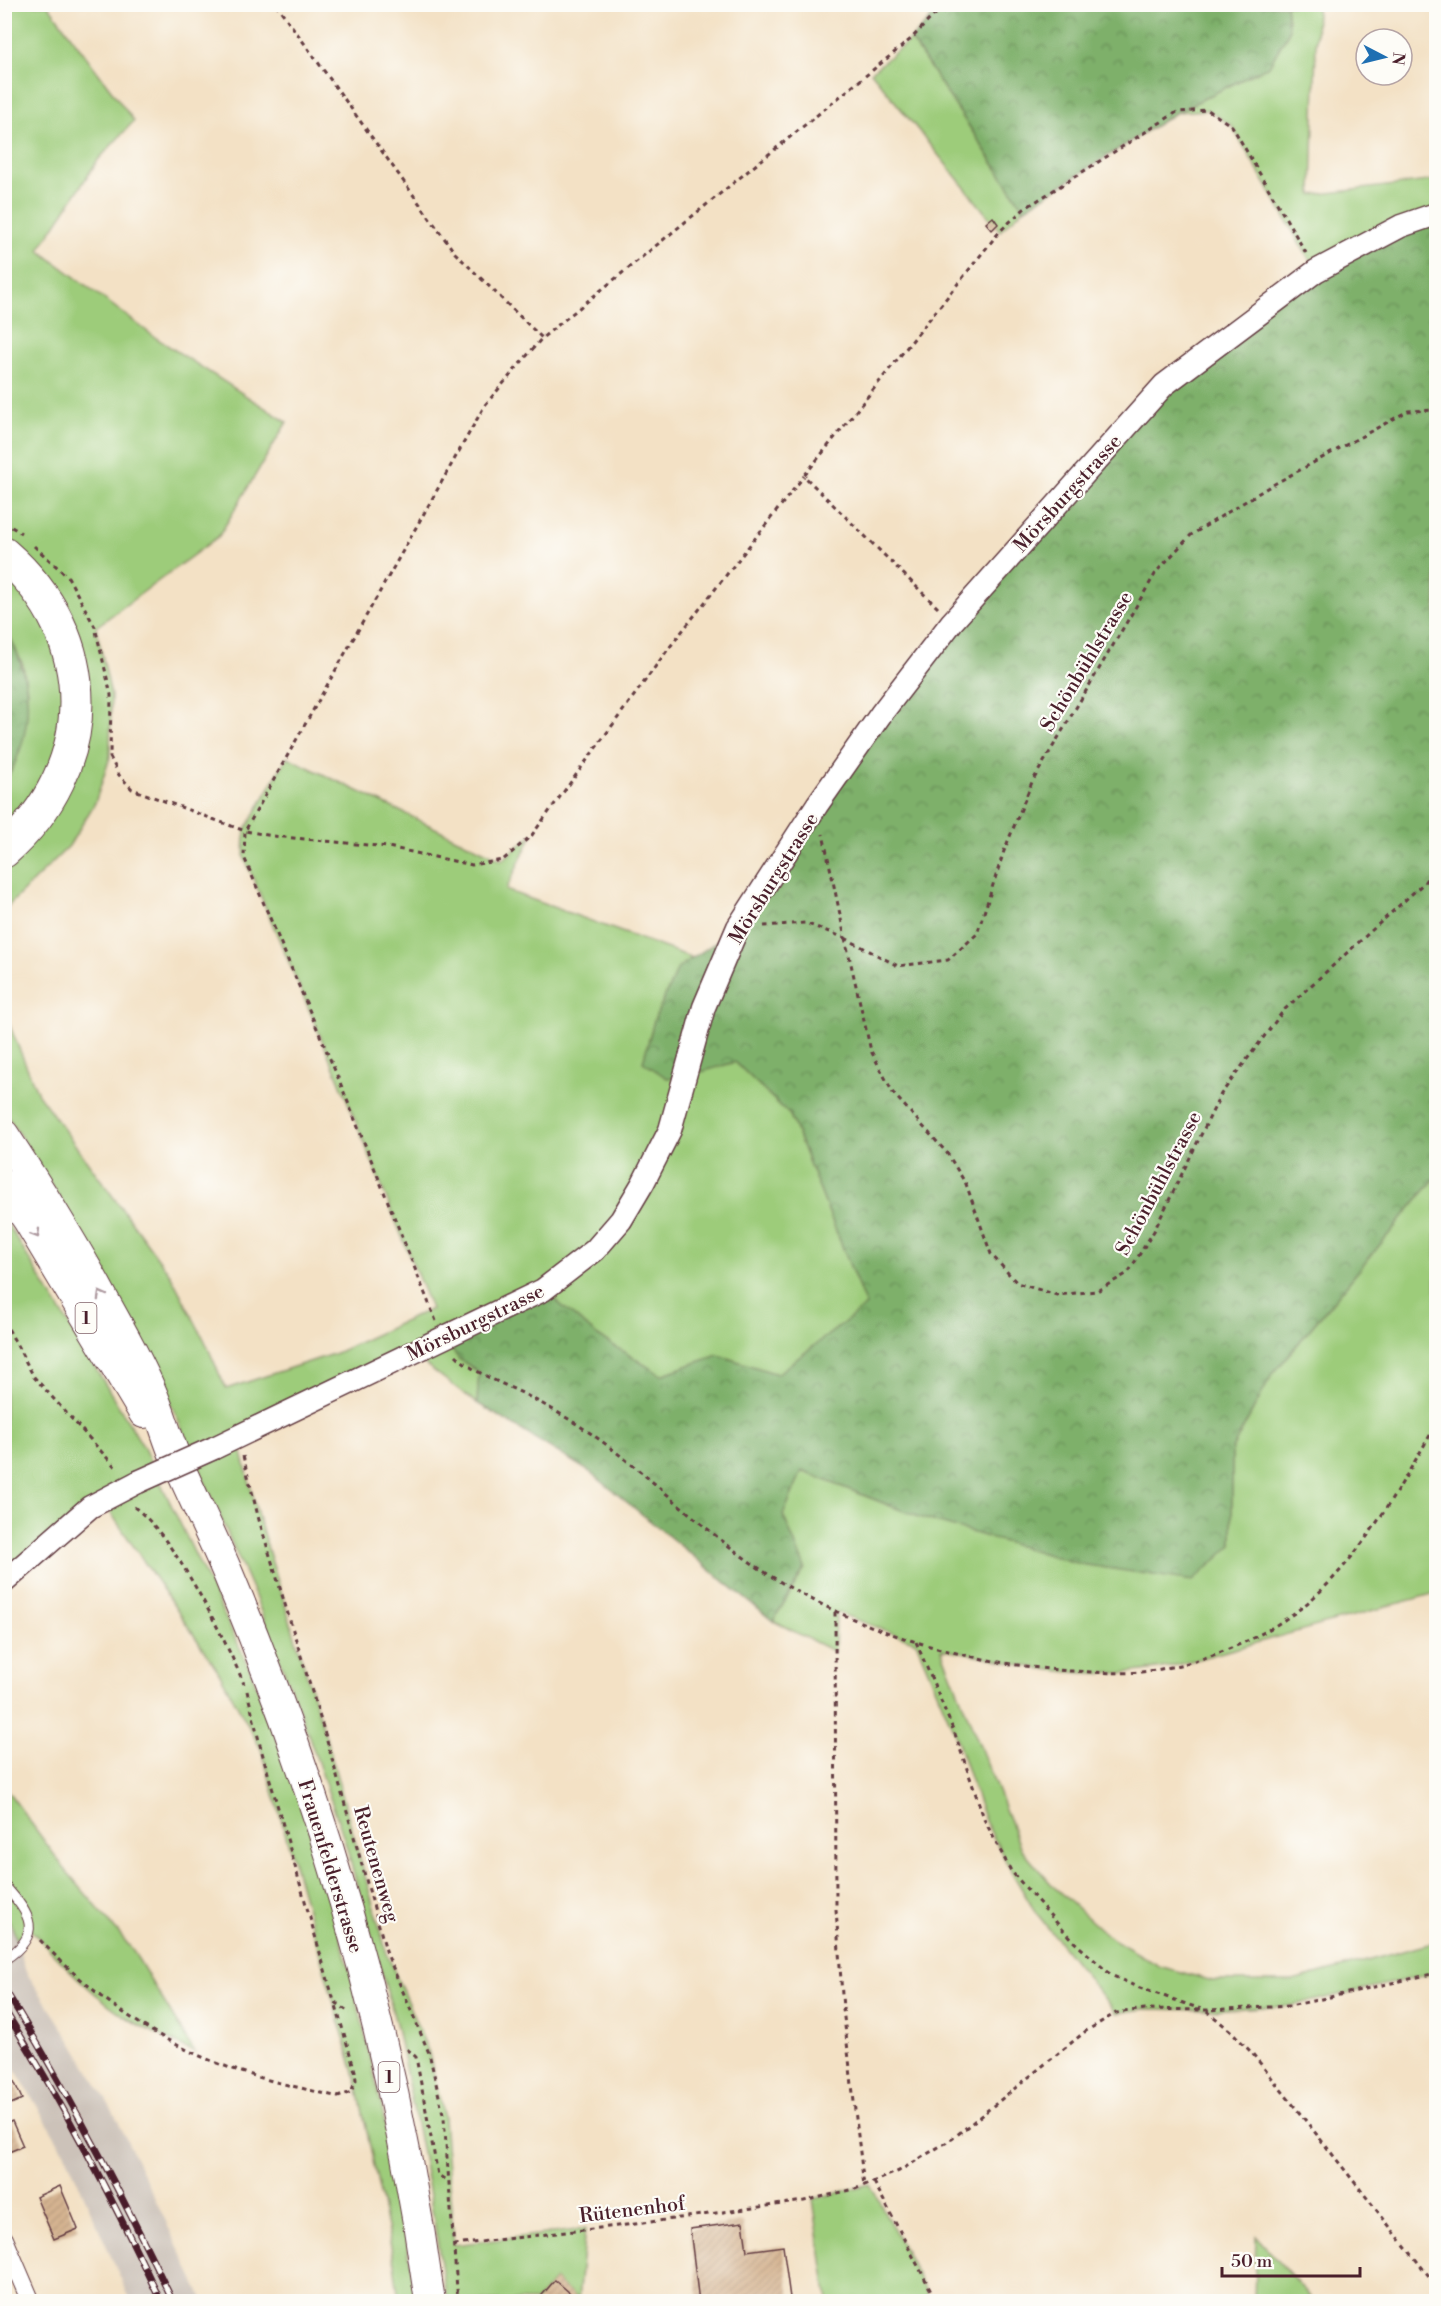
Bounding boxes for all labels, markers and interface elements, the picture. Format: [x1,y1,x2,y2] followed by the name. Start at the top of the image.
[1354,27,1414,87] north arrow
[1387,51,1409,67] text: N
[1009,430,1128,558] street label: Mörsburgstrasse
[1036,587,1139,737] street label: Schönbühlstrasse
[724,808,825,949] street label: Mörsburgstrasse
[1111,1107,1208,1260] street label: Schönbühlstrasse
[29,1228,41,1238] one-way arrow
[403,1279,549,1368] street label: Mörsburgstrasse
[97,1291,109,1301] one-way arrow
[76,1303,97,1333] road number: 1
[291,1777,368,1956] street label: Frauenfelderstrasse
[347,1803,404,1926] street label: Reutenenweg
[378,2062,400,2092] road number: 1
[578,2192,687,2229] street label: Rütenenhof
[1222,2240,1360,2278] scale bar
[1231,2250,1273,2273] text: 50 m

